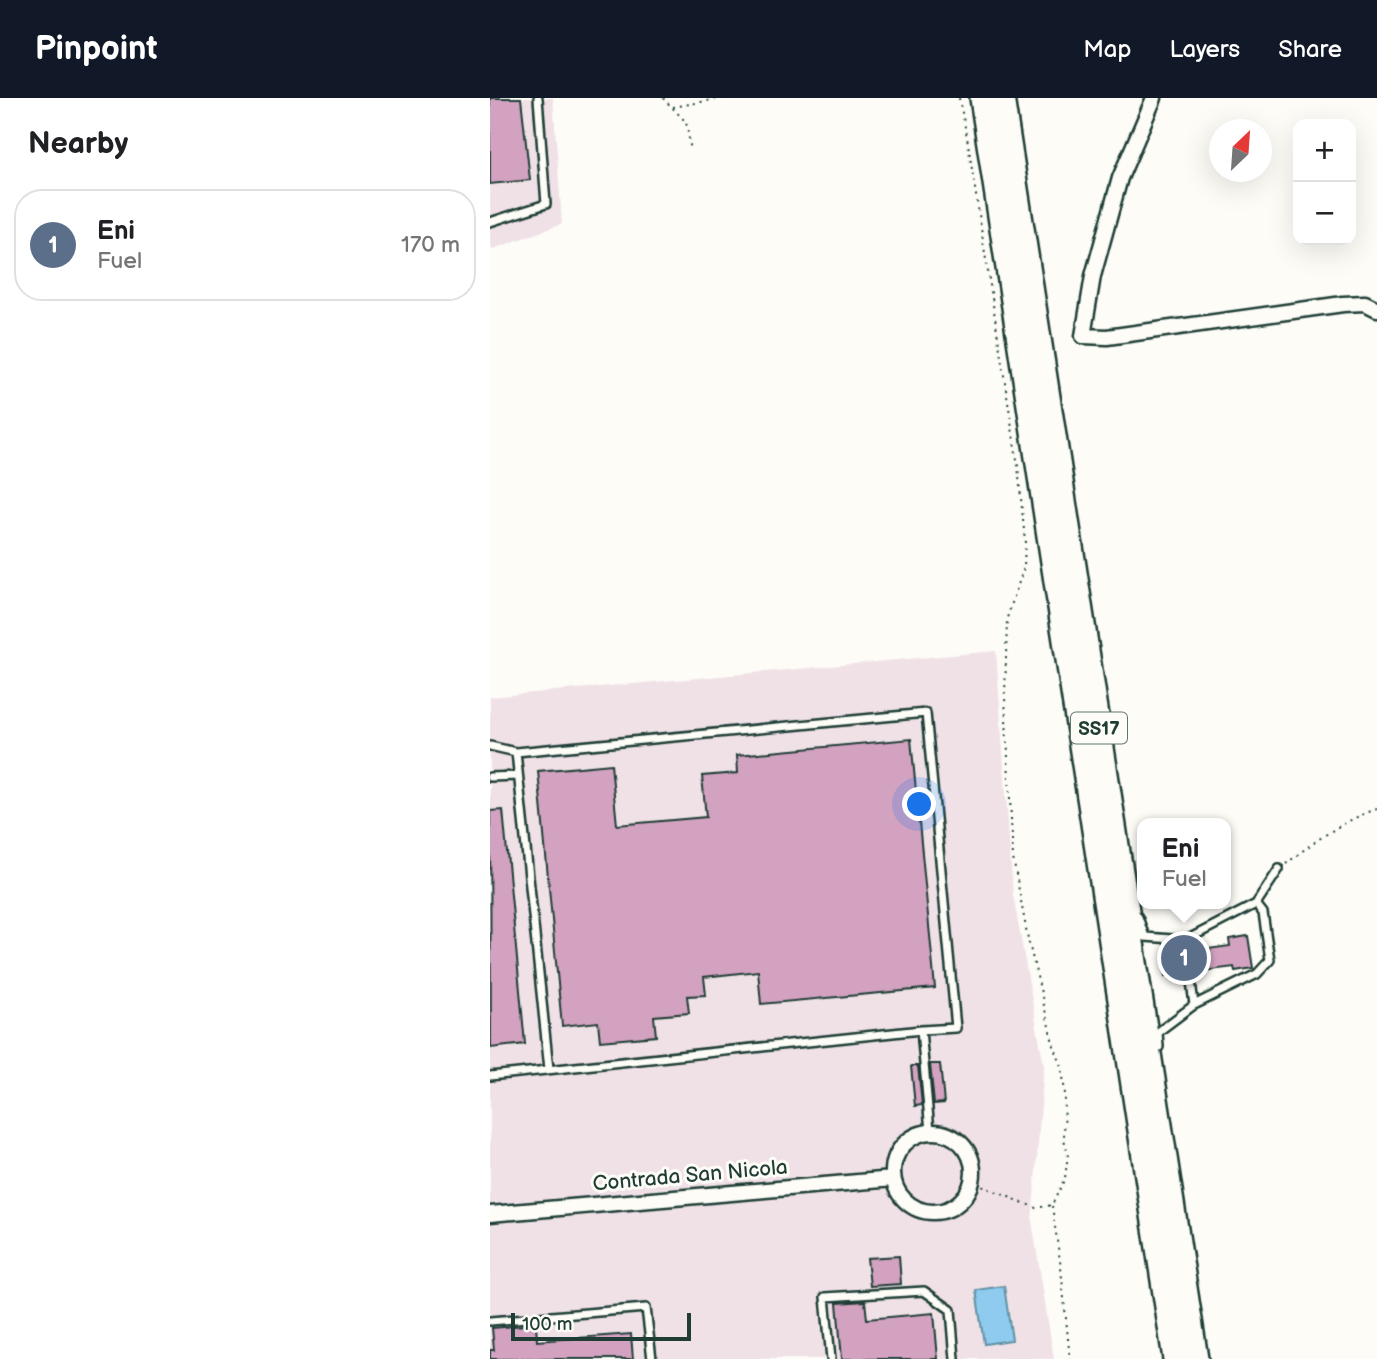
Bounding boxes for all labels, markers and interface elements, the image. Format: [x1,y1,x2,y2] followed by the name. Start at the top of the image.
[35,29,157,69] text: Pinpoint
[1083,35,1131,64] text: Map
[1169,35,1240,64] text: Layers
[1278,35,1342,64] text: Share
[1209,119,1272,182] north arrow
[1293,119,1356,245] map controls
[1293,119,1356,182] button: +
[28,126,128,162] text: Nearby
[1293,182,1356,245] button: −
[97,216,135,247] text: Eni
[48,231,58,259] text: 1
[401,231,460,259] text: 170 m
[97,247,142,275] text: Fuel
[1071,712,1127,744] road number: SS17
[902,787,936,821] your location
[1137,818,1231,909] popup
[1161,834,1199,865] text: Eni
[1161,865,1207,893] text: Fuel
[1161,932,1207,984] pin: 1
[591,1155,789,1196] street label: Contrada San Nicola
[511,1310,691,1342] scale bar
[522,1313,573,1336] text: 100 m

